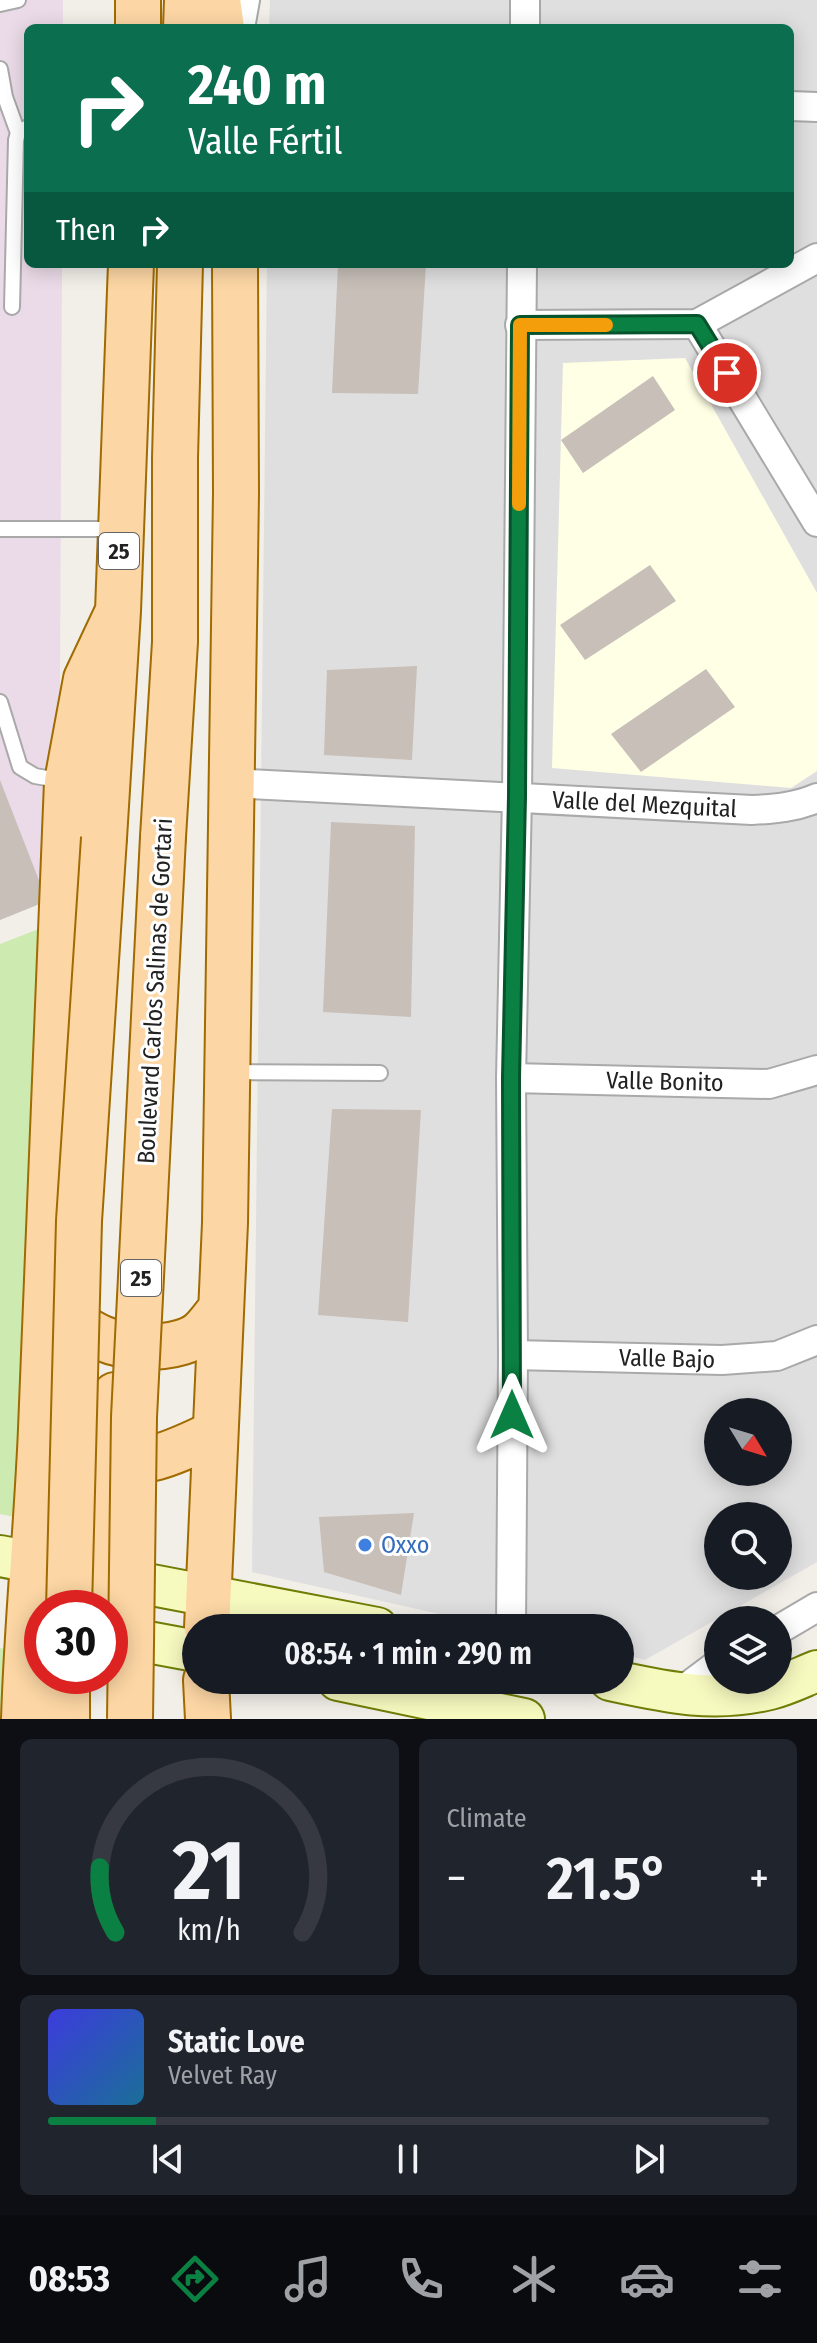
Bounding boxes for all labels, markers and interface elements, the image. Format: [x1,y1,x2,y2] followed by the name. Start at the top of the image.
[188,52,327,119] text: 240 m
[56,56,160,160] icon: right
[188,120,342,164] text: Valle Fértil
[132,208,176,252] icon: right
[56,212,116,248] text: Then
[693,339,761,407] pin
[705,351,749,395] icon: arrive
[99,533,139,569] road number: 25
[551,786,737,823] street label: Valle del Mezquital
[132,817,178,1165] street label: Boulevard Carlos Salinas de Gortari
[606,1066,724,1097] street label: Valle Bonito
[121,1260,161,1296] road number: 25
[619,1344,715,1374] street label: Valle Bajo
[470,1373,554,1457] position arrow
[704,1398,792,1486] north arrow
[704,1398,792,1694] map controls
[704,1502,792,1590] button: search
[381,1531,429,1559] place label: Oxxo
[356,1536,374,1554] marker: Oxxo
[24,1590,128,1694] speed limit sign: 30
[704,1606,792,1694] button: layers
[284,1636,532,1672] text: 08:54 · 1 min · 290 m
[447,1803,527,1834] text: Climate
[172,1821,245,1921] text: 21
[547,1843,669,1915] text: 21.5°
[447,1852,466,1905] text: −
[749,1852,769,1905] text: +
[177,1913,241,1948] text: km/h
[168,2024,305,2060] text: Static Love
[168,2060,277,2091] text: Velvet Ray
[146,2137,190,2181] icon: previous
[386,2137,430,2181] icon: pause
[627,2137,671,2181] icon: next
[167,2251,223,2307] icon: directions
[280,2251,336,2307] icon: music
[393,2251,449,2307] icon: phone
[506,2251,562,2307] icon: climate
[619,2251,675,2307] icon: car
[732,2251,788,2307] icon: filters
[29,2257,110,2301] text: 08:53

